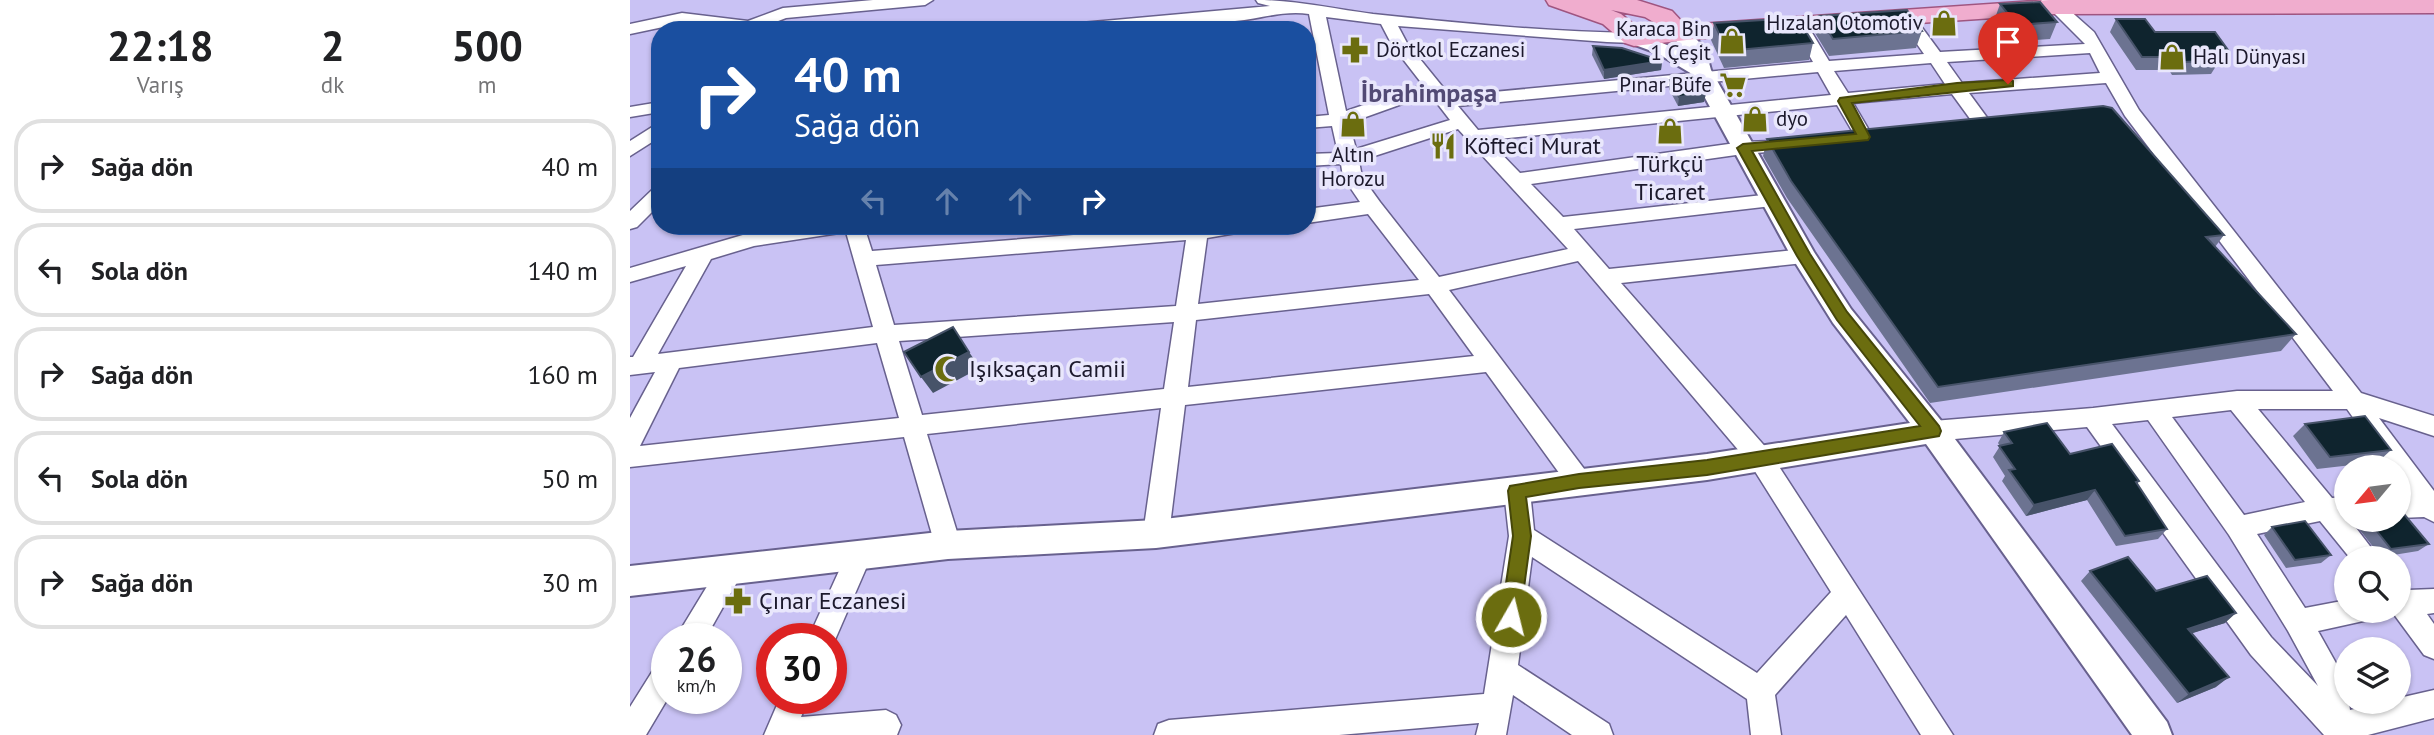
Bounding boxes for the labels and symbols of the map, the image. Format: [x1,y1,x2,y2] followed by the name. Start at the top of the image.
[1929,8,1959,38] shop icon: Hızalan Otomotiv
[1766,9,1923,36] place label: Hızalan Otomotiv
[1978,12.0,2038,84] pin
[1616,15,1711,66] place label: Karaca Bin 1 Çeşit
[1717,26,1747,56] shop icon: Karaca Bin 1 Çeşit
[1340,35,1370,65] pharmacy icon: Dörtkol Eczanesi
[1376,36,1526,63] place label: Dörtkol Eczanesi
[2157,42,2187,72] shop icon: Halı Dünyası
[2193,43,2306,70] place label: Halı Dünyası
[1718,70,1748,100] supermarket icon: Pınar Büfe
[1619,71,1712,98] place label: Pınar Büfe
[1361,76,1497,109] district label: İbrahimpaşa
[1740,104,1770,134] shop icon: dyo
[1776,105,1808,132] place label: dyo
[1338,109,1368,139] shop icon: Altın Horozu
[1655,116,1685,146] shop icon: Türkçü Ticaret
[1464,130,1601,161] place label: Köfteci Murat
[1428,131,1458,161] restaurant icon: Köfteci Murat
[1321,141,1385,192] place label: Altın Horozu
[1635,148,1705,207] place label: Türkçü Ticaret
[969,353,1126,384] place label: Işıksaçan Camii
[933,354,963,384] mosque icon: Işıksaçan Camii
[2334,455,2412,532] north arrow
[1474,580,1548,654] position arrow
[759,585,907,616] place label: Çınar Eczanesi
[723,586,753,616] pharmacy icon: Çınar Eczanesi
[756,623,847,714] speed limit sign: 30

